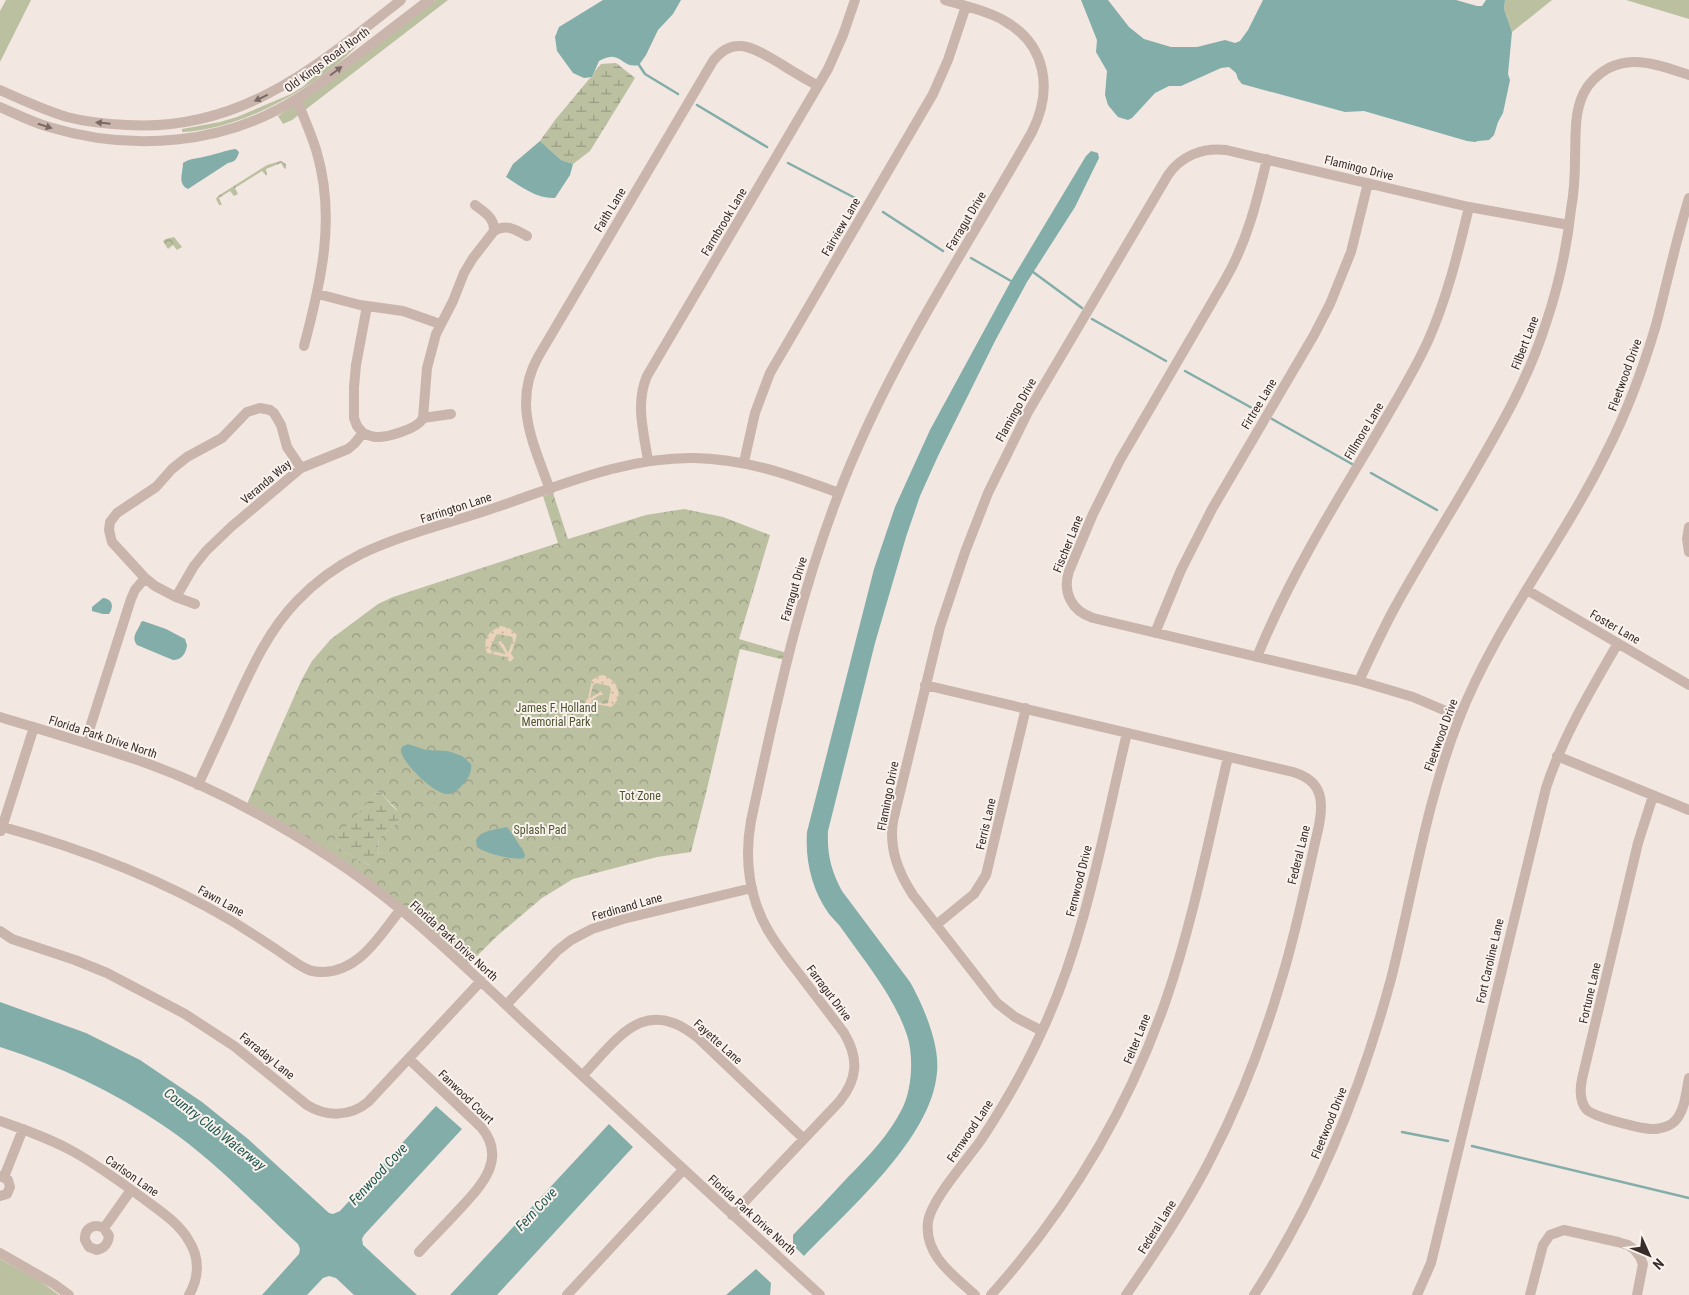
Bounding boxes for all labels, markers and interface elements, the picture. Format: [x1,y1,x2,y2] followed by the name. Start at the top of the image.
[282,24,372,96] street label: Old Kings Road North
[329,66,343,76] one-way arrow
[254,94,268,102] one-way arrow
[95,119,111,127] one-way arrow
[38,122,53,130] one-way arrow
[1323,153,1395,183] street label: Flamingo Drive
[591,185,629,235] street label: Faith Lane
[698,185,750,258] street label: Farmbrook Lane
[943,189,989,253] street label: Farragut Drive
[819,195,863,259] street label: Fairview Lane
[1508,314,1542,372] street label: Filbert Lane
[1605,337,1645,413] street label: Fleetwood Drive
[993,375,1039,444] street label: Flamingo Drive
[1238,376,1280,432] street label: Firtree Lane
[1342,400,1387,462] street label: Fillmore Lane
[238,457,294,507] street label: Veranda Way
[419,490,494,526] street label: Farrington Lane
[1050,513,1086,575] street label: Fischer Lane
[778,555,810,623] street label: Farragut Drive
[1587,607,1643,647] street label: Foster Lane
[1421,697,1461,773] street label: Fleetwood Drive
[515,701,597,729] park label: James F. Holland Memorial Park
[47,713,159,761] street label: Florida Park Drive North
[874,760,902,832] street label: Flamingo Drive
[619,789,661,803] park label: Tot Zone
[973,797,999,851] street label: Ferris Lane
[514,823,567,837] park label: Splash Pad
[1285,824,1313,886] street label: Federal Lane
[1063,843,1095,918] street label: Fernwood Drive
[195,883,247,920] street label: Fawn Lane
[590,890,664,924] street label: Ferdinand Lane
[407,898,501,984] street label: Florida Park Drive North
[1473,917,1507,1005] street label: Fort Caroline Lane
[1576,961,1604,1025] street label: Fortune Lane
[804,962,855,1024] street label: Farragut Drive
[1121,1012,1153,1066] street label: Felter Lane
[691,1017,745,1068] street label: Fayette Lane
[237,1030,297,1083] street label: Farraday Lane
[435,1067,497,1127] street label: Fanwood Court
[161,1084,269,1174] water label: Country Club Waterway
[1308,1085,1350,1161] street label: Fleetwood Drive
[944,1097,996,1165] street label: Fernwood Lane
[345,1140,411,1208] water label: Fenwood Cove
[103,1153,162,1200] street label: Carlson Lane
[705,1172,799,1258] street label: Florida Park Drive North
[512,1184,560,1234] water label: Fern Cove
[1135,1197,1179,1256] street label: Federal Lane
[1624,1230,1674,1280] north arrow
[1650,1255,1667,1273] text: N

